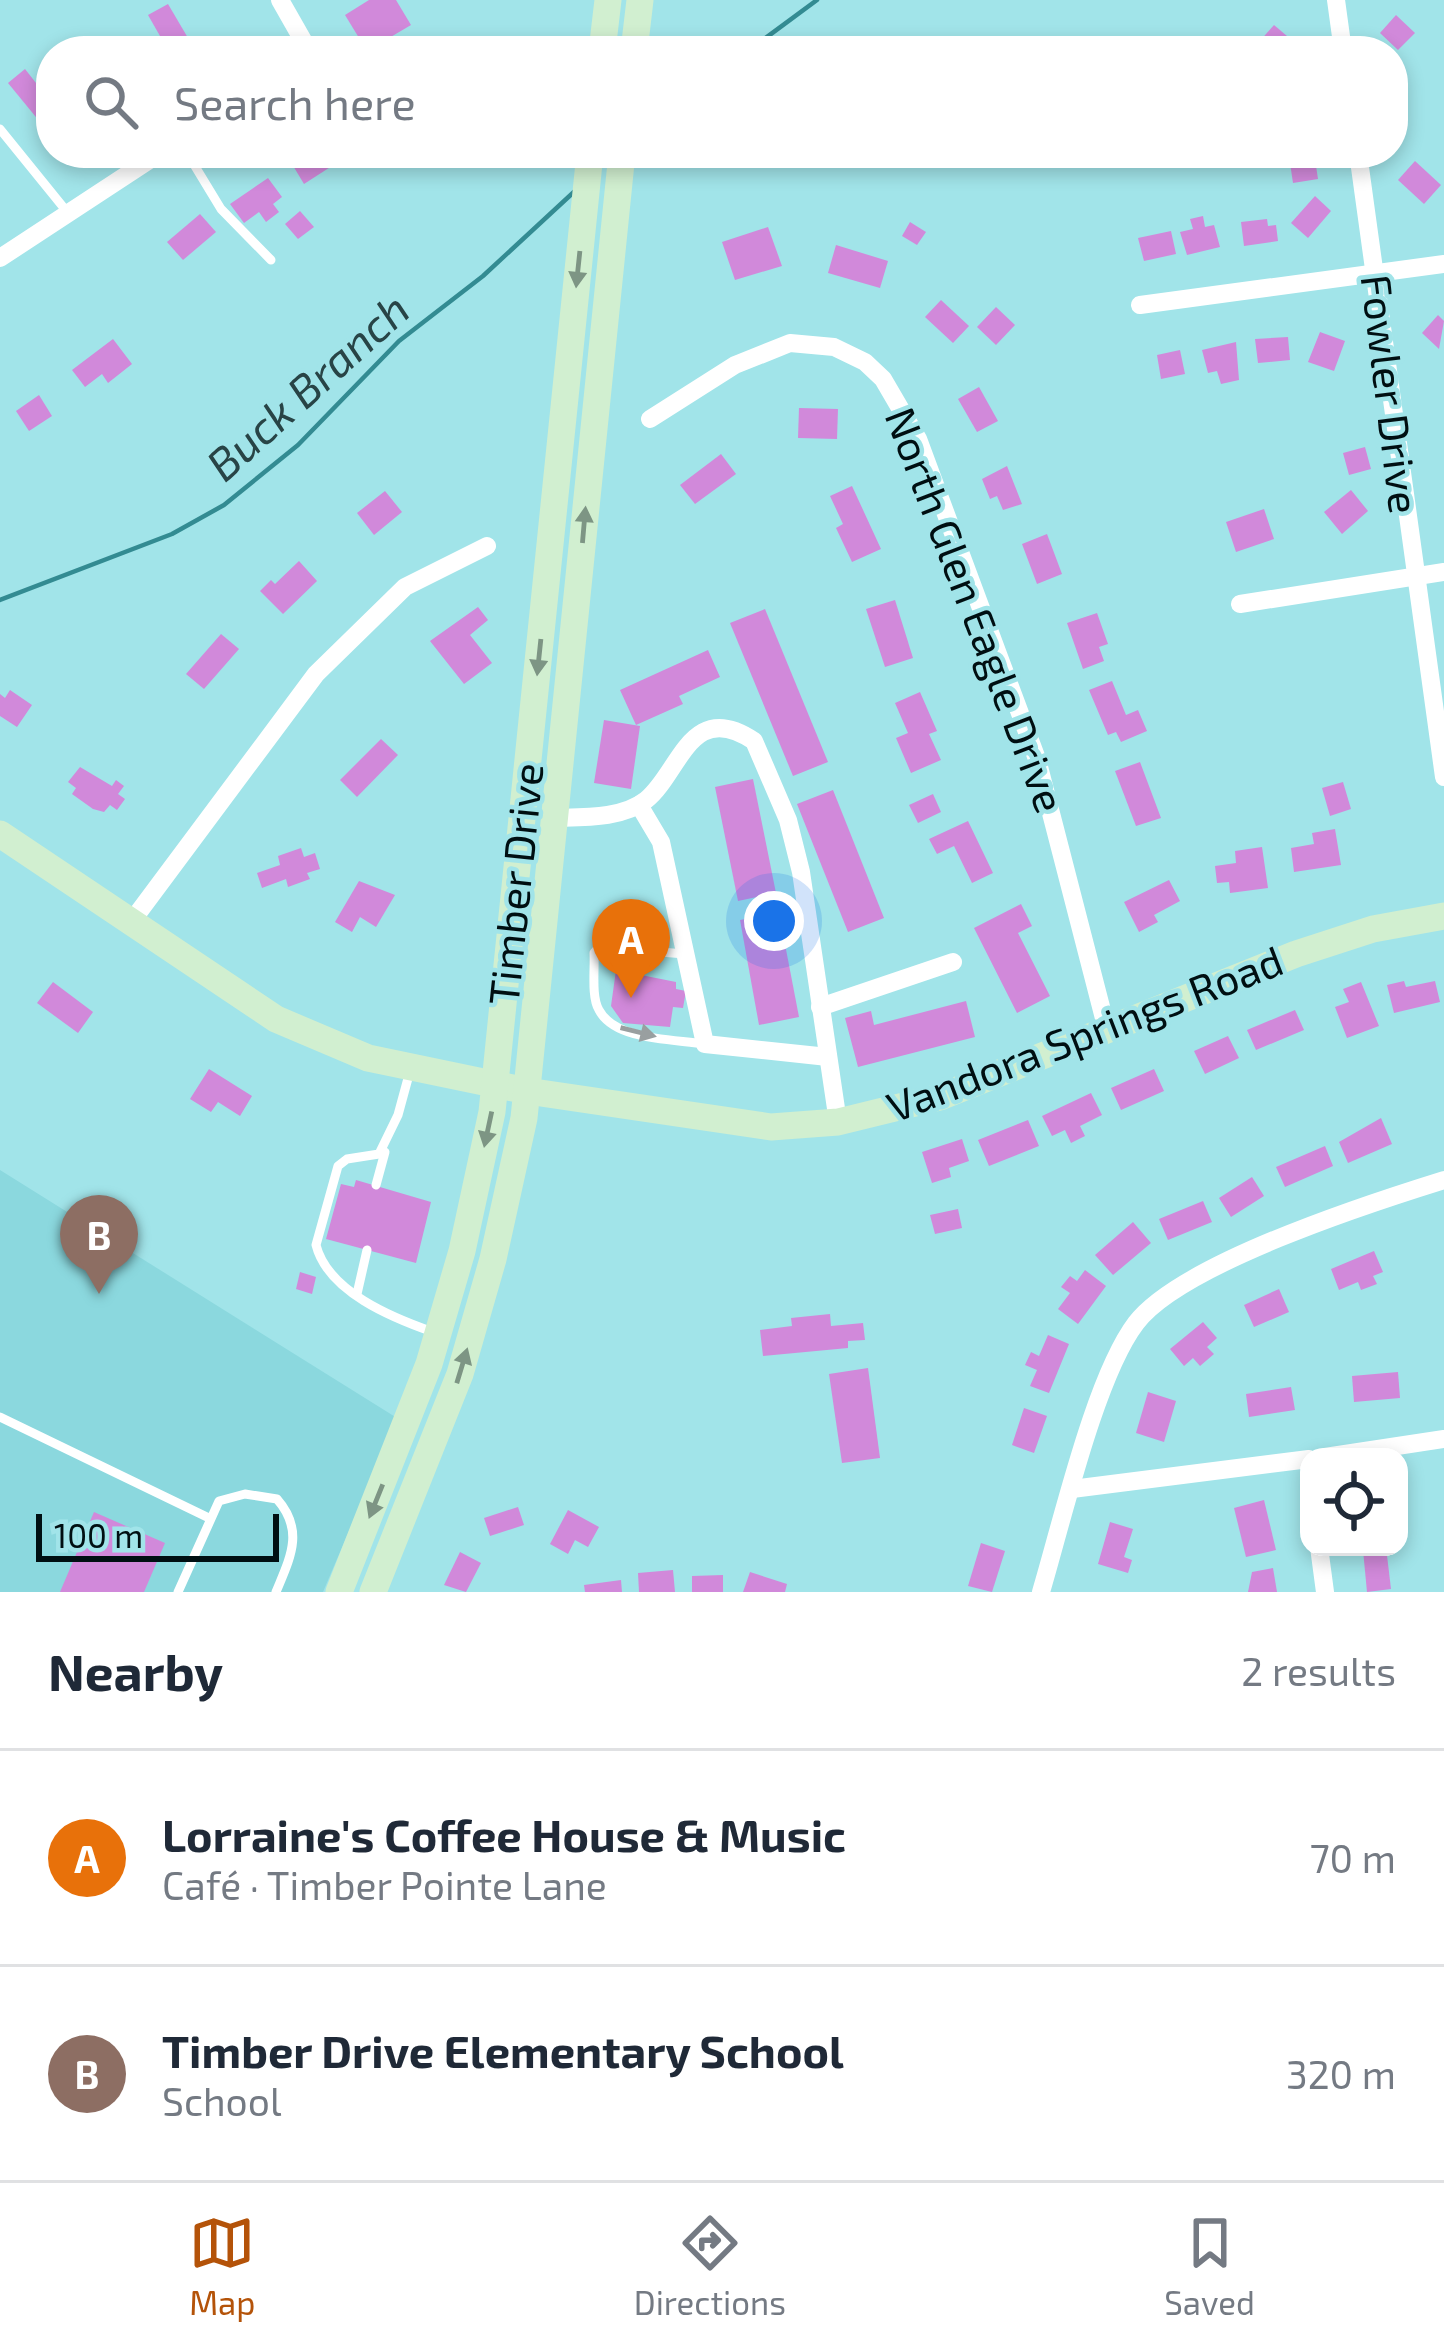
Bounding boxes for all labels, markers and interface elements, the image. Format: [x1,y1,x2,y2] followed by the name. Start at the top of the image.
[36,36,1408,168] search box
[78,69,144,135] icon: search
[174,75,416,129] text: Search here
[568,251,587,288] one-way arrow
[1353,271,1431,516] street label: Fowler Drive
[194,281,419,490] water label: Buck Branch
[877,400,1077,819] street label: North Glen Eagle Drive
[575,506,594,543] one-way arrow
[529,639,548,677] one-way arrow
[476,760,552,1007] street label: Timber Drive
[744,891,804,951] your location
[592,899,670,998] pin: A
[880,934,1289,1131] street label: Vandora Springs Road
[620,1023,657,1042] one-way arrow
[478,1110,497,1148] one-way arrow
[60,1195,138,1294] pin: B
[454,1347,472,1384] one-way arrow
[1300,1448,1408,1556] map controls
[1300,1448,1408,1556] button: locate
[366,1484,385,1520] one-way arrow
[36,1508,279,1561] scale bar
[54,1515,143,1555] text: 100 m
[48,1640,223,1701] text: Nearby
[1241,1647,1396,1694] text: 2 results
[162,1807,846,1861] text: Lorraine's Coffee House & Music
[74,1834,100,1881] text: A
[1310,1834,1396,1881] text: 70 m
[162,1861,607,1908] text: Café · Timber Pointe Lane
[162,2023,844,2077] text: Timber Drive Elementary School
[75,2050,99,2097] text: B
[1286,2050,1396,2097] text: 320 m
[162,2077,282,2124] text: School
[189,2210,255,2322] tab: Map
[634,2210,786,2322] tab: Directions
[1164,2210,1255,2322] tab: Saved

